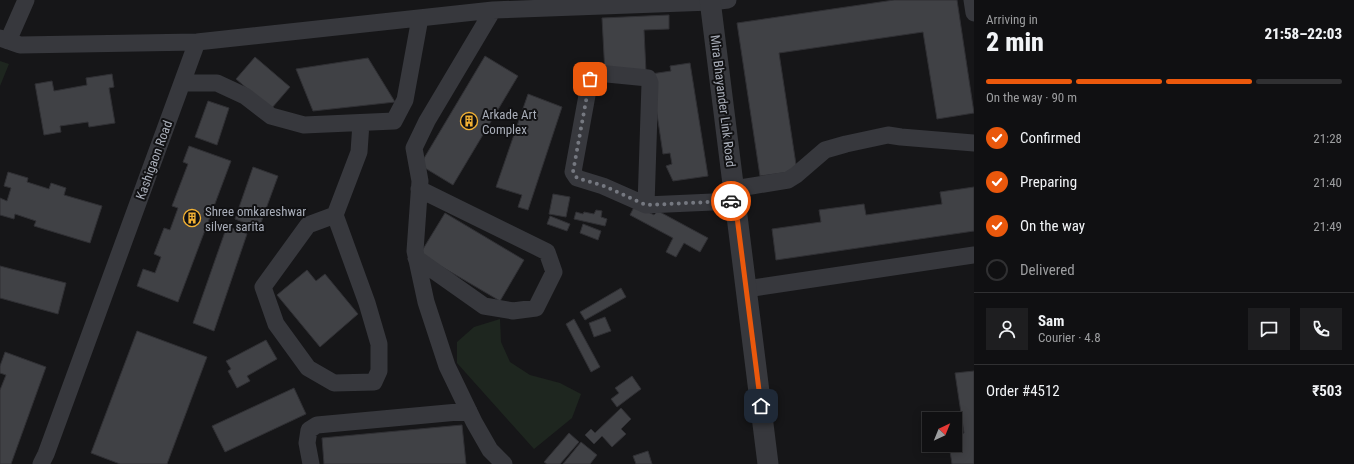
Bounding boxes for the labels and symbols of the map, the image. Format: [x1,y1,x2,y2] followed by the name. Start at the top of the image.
[707,34,739,168] street label: Mira Bhayander Link Road
[573,62,607,96] pin
[482,107,537,137] place label: Arkade Art Complex
[459,111,479,131] building icon: Arkade Art Complex
[133,118,175,202] street label: Kashigaon Road
[711,181,751,221] courier
[205,204,306,234] place label: Shree omkareshwar silver sarita
[182,208,202,228] building icon: Shree omkareshwar silver sarita
[744,389,778,423] pin
[922,412,962,452] north arrow

